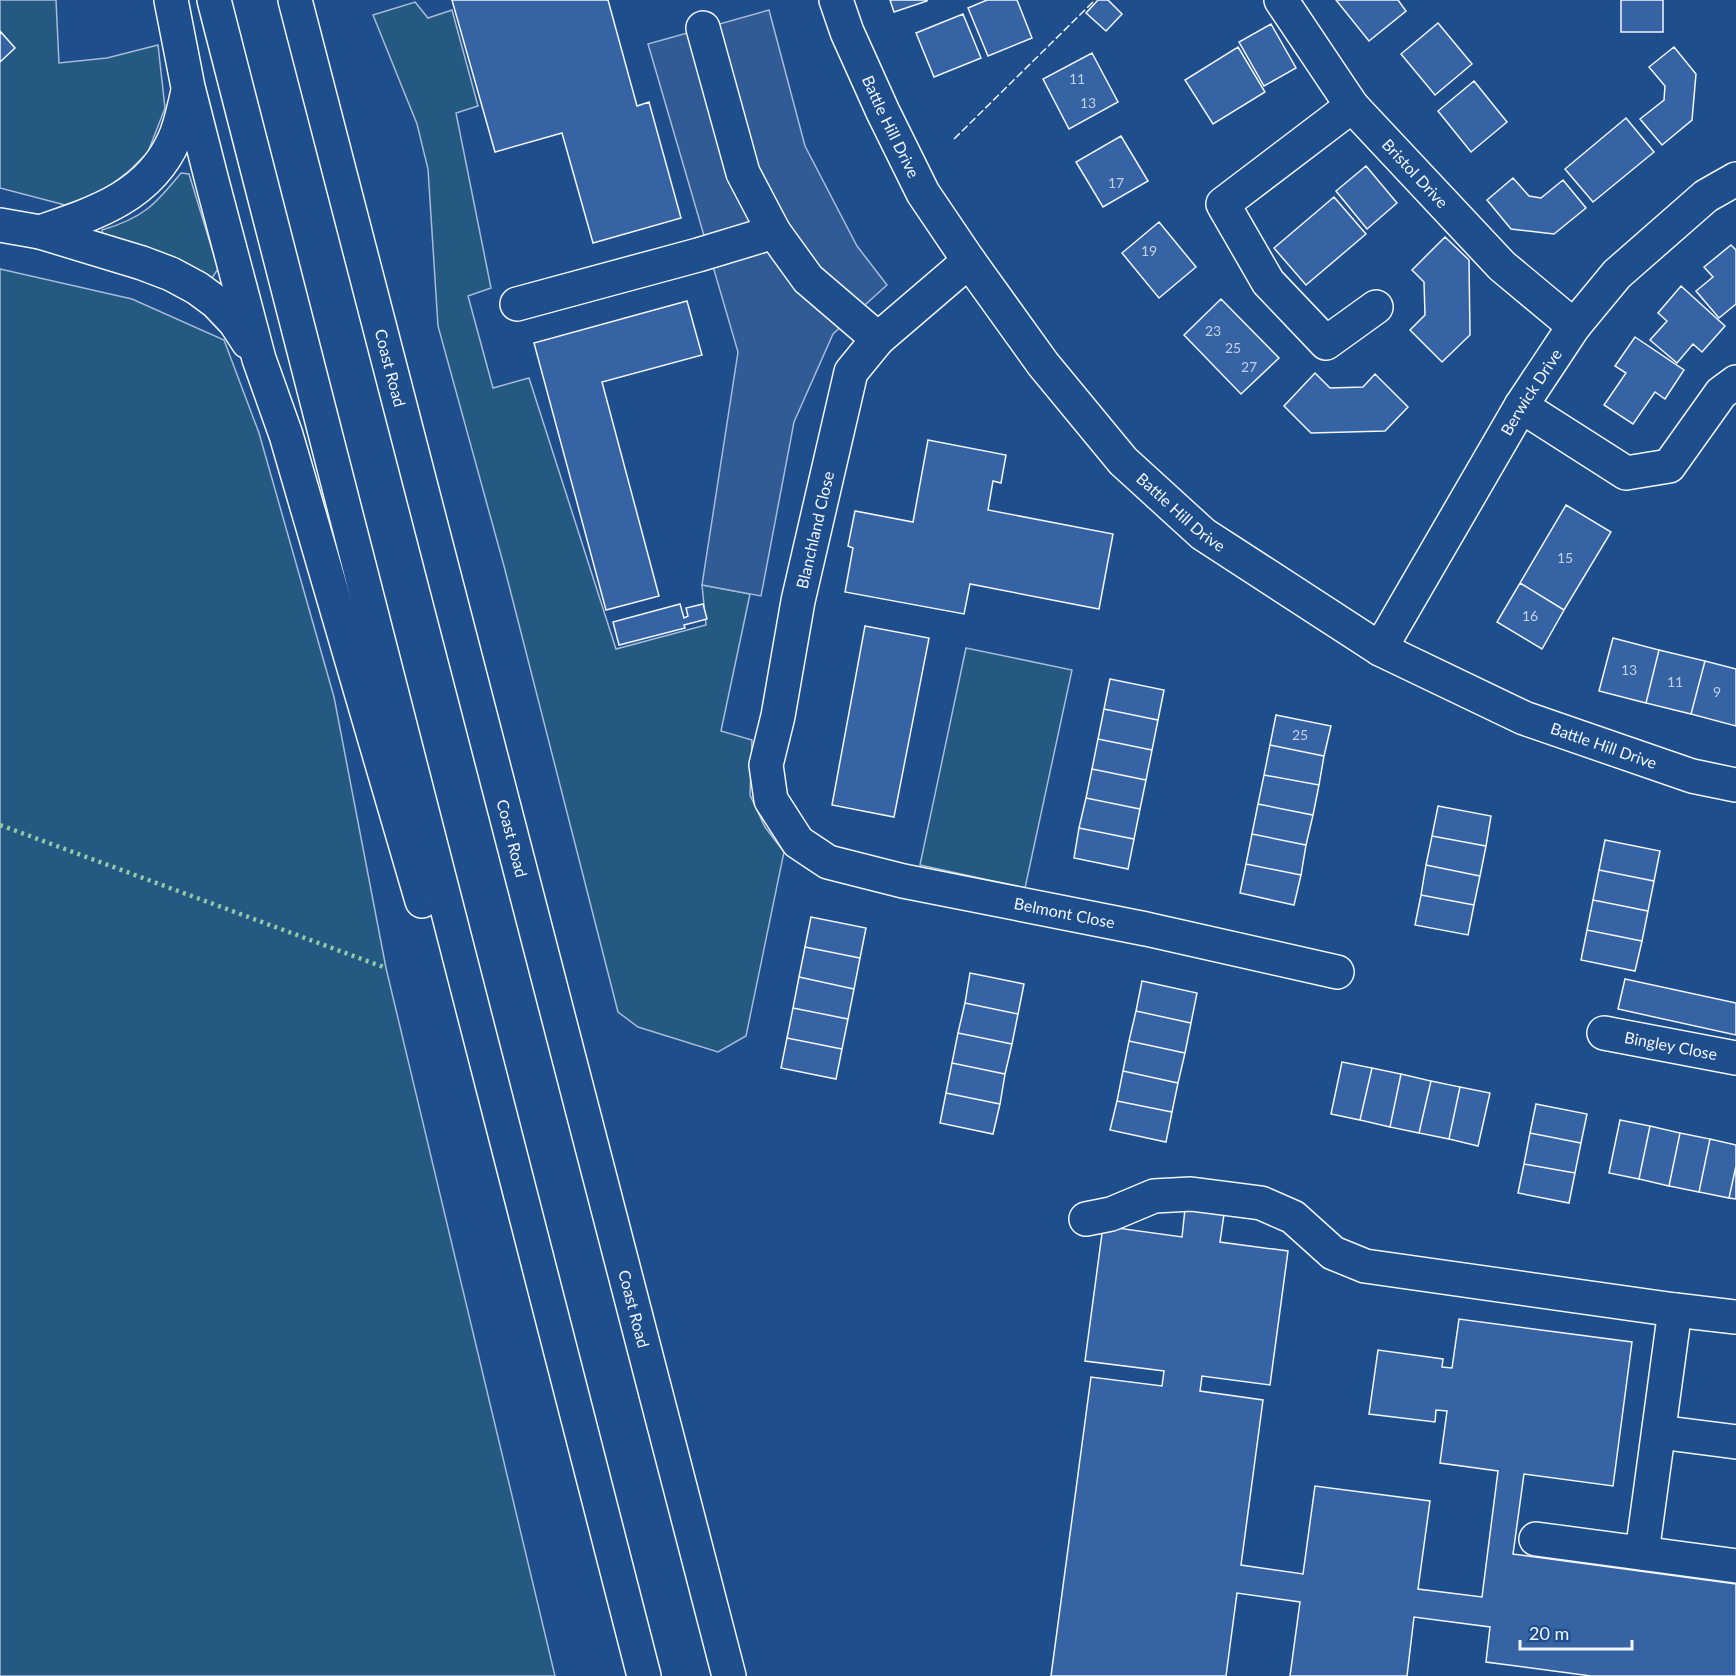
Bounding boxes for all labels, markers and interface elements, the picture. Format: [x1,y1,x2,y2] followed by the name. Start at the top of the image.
[1069,70,1085,87] house number: 11
[859,72,924,181] street label: Battle Hill Drive
[1080,94,1096,111] house number: 13
[1379,135,1452,212] street label: Bristol Drive
[1108,174,1124,191] house number: 17
[1141,242,1157,259] house number: 19
[1205,322,1221,339] house number: 23
[372,327,410,409] street label: Coast Road
[1225,339,1241,356] house number: 25
[1496,345,1565,439] street label: Berwick Drive
[1241,358,1257,375] house number: 27
[1133,468,1229,555] street label: Battle Hill Drive
[792,469,837,591] street label: Blanchland Close
[1557,549,1573,566] house number: 15
[1522,607,1538,624] house number: 16
[1621,661,1637,678] house number: 13
[1667,673,1683,690] house number: 11
[1713,683,1721,700] house number: 9
[1548,718,1660,772] street label: Battle Hill Drive
[1292,726,1308,743] house number: 25
[493,797,532,879] street label: Coast Road
[1012,893,1117,932] street label: Belmont Close
[1623,1027,1719,1063] street label: Bingley Close
[615,1268,654,1350] street label: Coast Road
[1520,1613,1632,1651] scale bar
[1529,1622,1569,1644] text: 20 m

